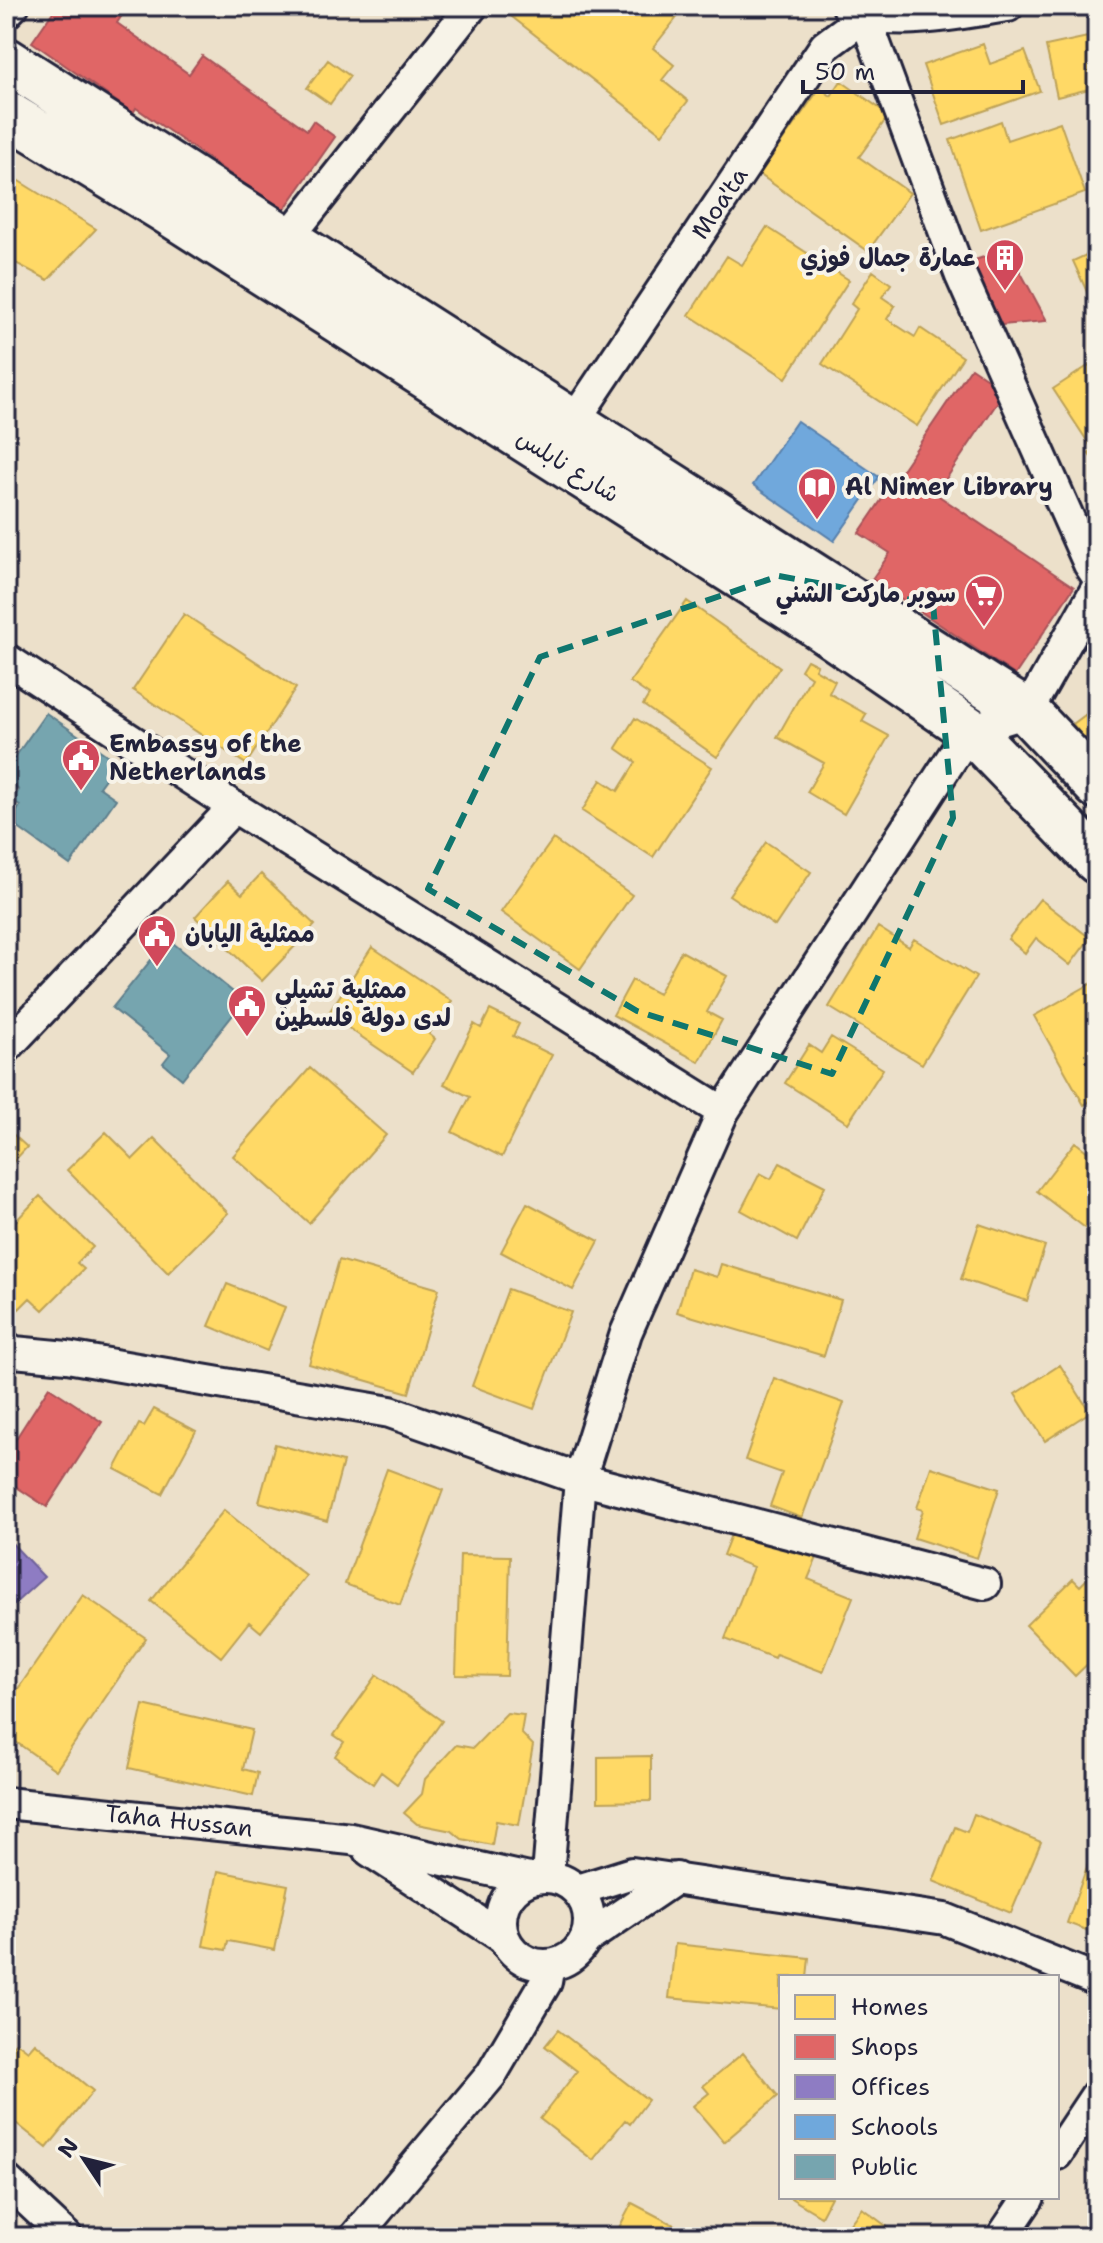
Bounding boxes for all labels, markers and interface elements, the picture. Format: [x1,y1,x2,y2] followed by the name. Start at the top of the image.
[803,44,1023,94] scale bar
[815,56,875,88] text: 50 m
[684,161,755,246] street label: Moa'ta
[984,237,1026,292] building icon: عمارة جمال فوزي
[801,242,977,276] place label: عمارة جمال فوزي
[510,422,626,511] street label: شارع نابلس
[796,466,838,521] library icon: Al Nimer Library
[845,471,1053,503] place label: Al Nimer Library
[963,573,1005,628] supermarket icon: سوبر ماركت الشني
[776,578,956,615] place label: سوبر ماركت الشني
[109,728,302,788] place label: Embassy of the Netherlands
[60,737,102,792] public building icon: Embassy of the Netherlands
[136,913,178,968] public building icon: ممثلية اليابان
[185,918,315,950] place label: ممثلية اليابان
[275,974,451,1034] place label: ممثلية تشيلي لدى دولة فلسطين
[226,983,268,1038] public building icon: ممثلية تشيلي لدى دولة فلسطين
[104,1797,254,1845] street label: Taha Hussan
[779,1975,1059,2199] legend
[851,1991,929,2023] text: Homes
[851,2031,919,2063] text: Shops
[851,2071,930,2103] text: Offices
[851,2111,938,2143] text: Schools
[44,2119,124,2199] north arrow
[51,2132,85,2163] text: N
[851,2151,918,2183] text: Public

